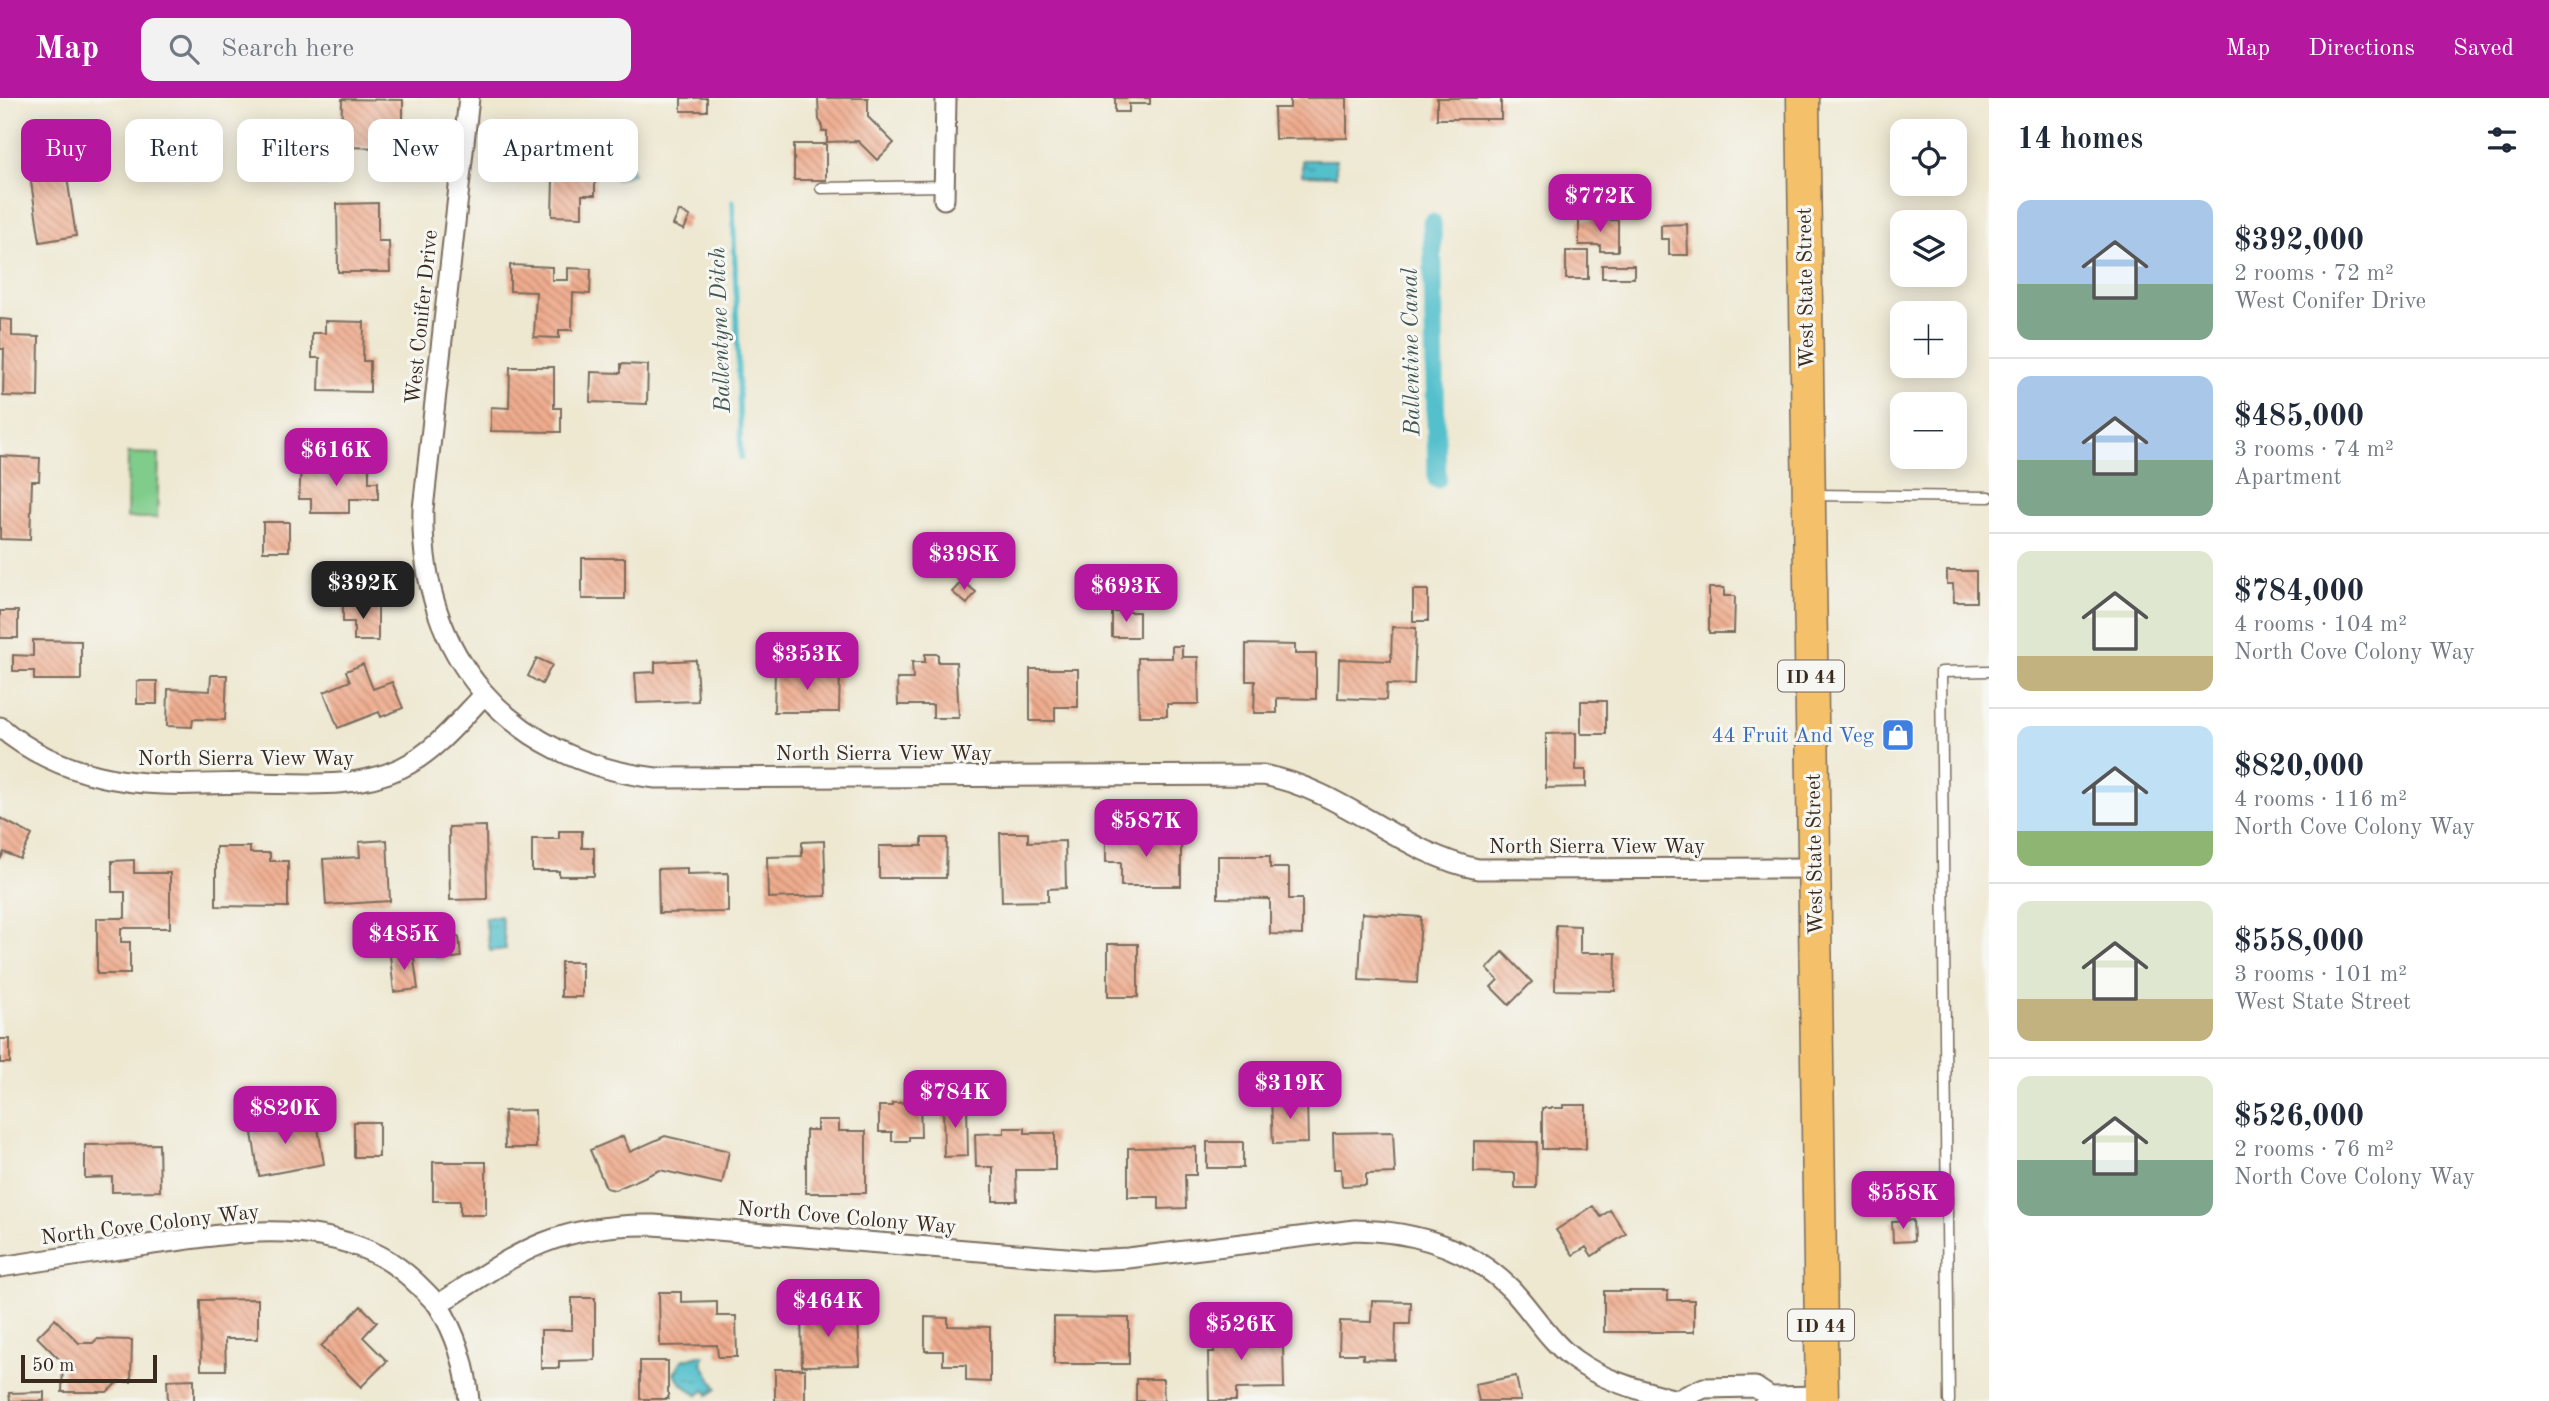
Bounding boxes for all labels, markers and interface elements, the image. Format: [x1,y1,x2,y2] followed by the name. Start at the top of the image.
[141,18,631,81] search box
[165,30,203,68] icon: search
[35,33,99,66] text: Map
[221,36,354,62] text: Search here
[2226,37,2270,61] text: Map
[2308,37,2415,61] text: Directions
[2453,37,2514,61] text: Saved
[21,119,111,182] chip: Buy
[125,119,223,182] chip: Rent
[237,119,354,182] chip: Filters
[368,119,464,182] chip: New
[478,119,638,182] chip: Apartment
[1890,119,1967,469] map controls
[1890,119,1967,196] button: locate
[2483,121,2521,159] icon: filters
[2017,125,2143,155] text: 14 homes
[1551,174,1649,234] pin: $772K
[1564,185,1636,208] text: $772K
[1795,207,1818,369] street label: West State Street
[1890,210,1967,287] button: layers
[2234,226,2364,256] text: $392,000
[2073,228,2157,312] icon: home
[403,229,442,405] street label: West Conifer Drive
[706,246,736,414] water label: Ballentyne Ditch
[2234,262,2394,285] text: 2 rooms · 72 m²
[1399,267,1424,437] water label: Ballentine Canal
[2234,290,2426,313] text: West Conifer Drive
[1890,301,1967,378] button: +
[1890,392,1967,469] button: −
[2234,402,2364,432] text: $485,000
[2073,404,2157,488] icon: home
[287,428,385,488] pin: $616K
[2234,438,2394,461] text: 3 rooms · 74 m²
[300,439,372,462] text: $616K
[2234,466,2342,489] text: Apartment
[915,532,1013,592] pin: $398K
[928,543,1000,566] text: $398K
[314,561,412,621] pin: $392K
[1077,564,1175,624] pin: $693K
[327,572,399,595] text: $392K
[1090,575,1162,598] text: $693K
[2234,577,2364,607] text: $784,000
[2073,579,2157,663] icon: home
[2234,613,2407,636] text: 4 rooms · 104 m²
[758,632,856,692] pin: $353K
[2234,641,2475,664] text: North Cove Colony Way
[771,643,843,666] text: $353K
[1778,660,1844,692] road number: ID 44
[1879,716,1917,754] shop icon: 44 Fruit And Veg
[1711,726,1875,747] place label: 44 Fruit And Veg
[776,744,992,765] street label: North Sierra View Way
[138,749,354,770] street label: North Sierra View Way
[2234,752,2364,782] text: $820,000
[2073,754,2157,838] icon: home
[1804,773,1827,935] street label: West State Street
[2234,788,2407,811] text: 4 rooms · 116 m²
[1097,800,1195,859] pin: $587K
[1110,810,1182,833] text: $587K
[2234,816,2475,839] text: North Cove Colony Way
[1489,837,1705,858] street label: North Sierra View Way
[355,912,453,972] pin: $485K
[368,923,440,946] text: $485K
[2234,927,2364,957] text: $558,000
[2073,929,2157,1013] icon: home
[2234,963,2407,986] text: 3 rooms · 101 m²
[2234,991,2411,1014] text: West State Street
[1241,1062,1339,1121] pin: $319K
[906,1070,1004,1130] pin: $784K
[1254,1072,1326,1095] text: $319K
[919,1081,991,1104] text: $784K
[236,1086,334,1146] pin: $820K
[249,1097,321,1120] text: $820K
[2234,1102,2364,1132] text: $526,000
[2073,1104,2157,1188] icon: home
[2234,1138,2394,1161] text: 2 rooms · 76 m²
[2234,1166,2475,1189] text: North Cove Colony Way
[1854,1172,1952,1231] pin: $558K
[1867,1182,1939,1205] text: $558K
[736,1198,957,1239] street label: North Cove Colony Way
[40,1202,261,1249] street label: North Cove Colony Way
[779,1280,877,1339] pin: $464K
[792,1290,864,1313] text: $464K
[1192,1302,1290,1362] pin: $526K
[1788,1310,1854,1340] road number: ID 44
[1205,1313,1277,1336] text: $526K
[21,1352,158,1384] scale bar
[32,1357,74,1376] text: 50 m

